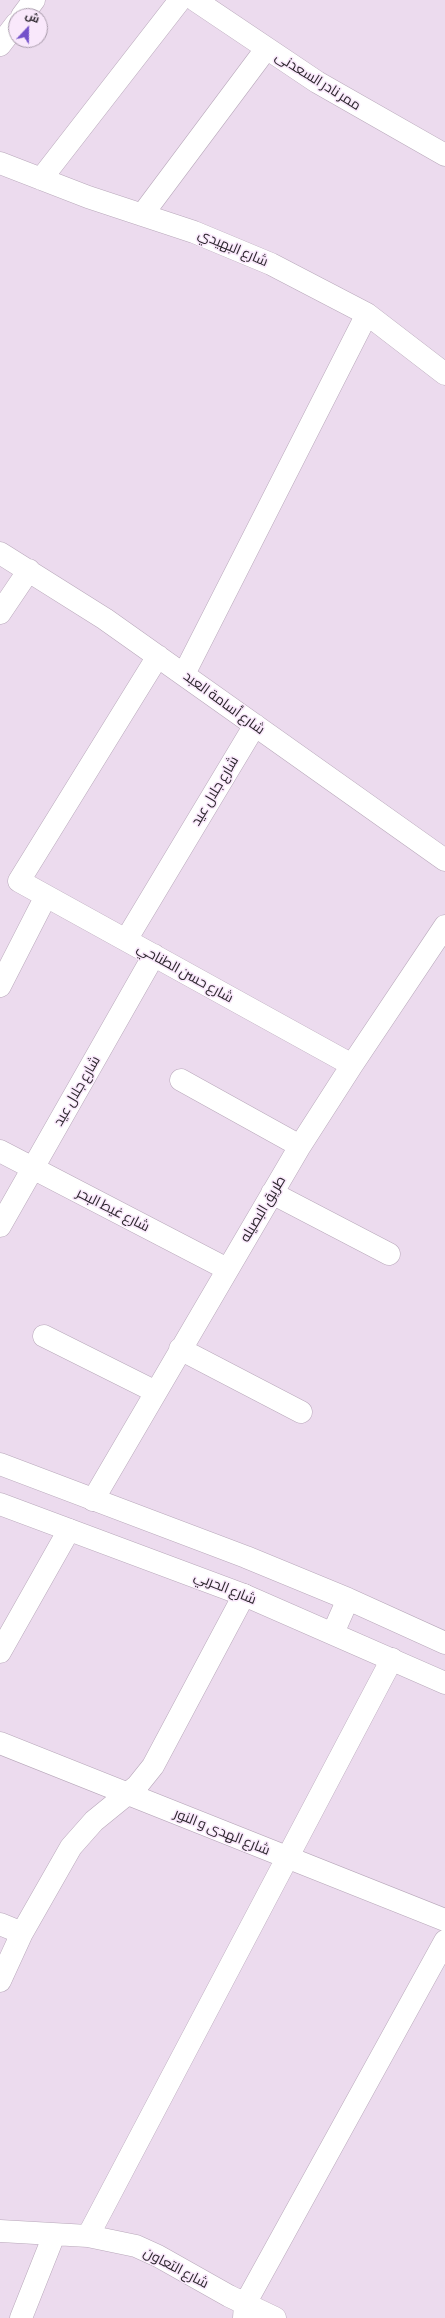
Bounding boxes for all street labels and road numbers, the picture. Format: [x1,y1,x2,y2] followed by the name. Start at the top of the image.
[272,48,364,114] street label: ممر نادر السعدنى
[195,226,271,270] street label: شارع البهيدي
[180,668,268,738] street label: شارع أسامة العبد
[188,753,242,829] street label: شارع جلال عيد
[134,940,236,1006] street label: شارع حسن الطناحي
[50,1053,104,1129] street label: شارع جلال عيد
[237,1173,289,1245] street label: طريق البصيله
[74,1184,152,1236] street label: شارع غيط البحر
[191,1568,259,1608] street label: شارع الحربي
[172,1805,272,1859] street label: شارع الهدى و النور
[141,2244,211,2292] street label: شارع التعاون

